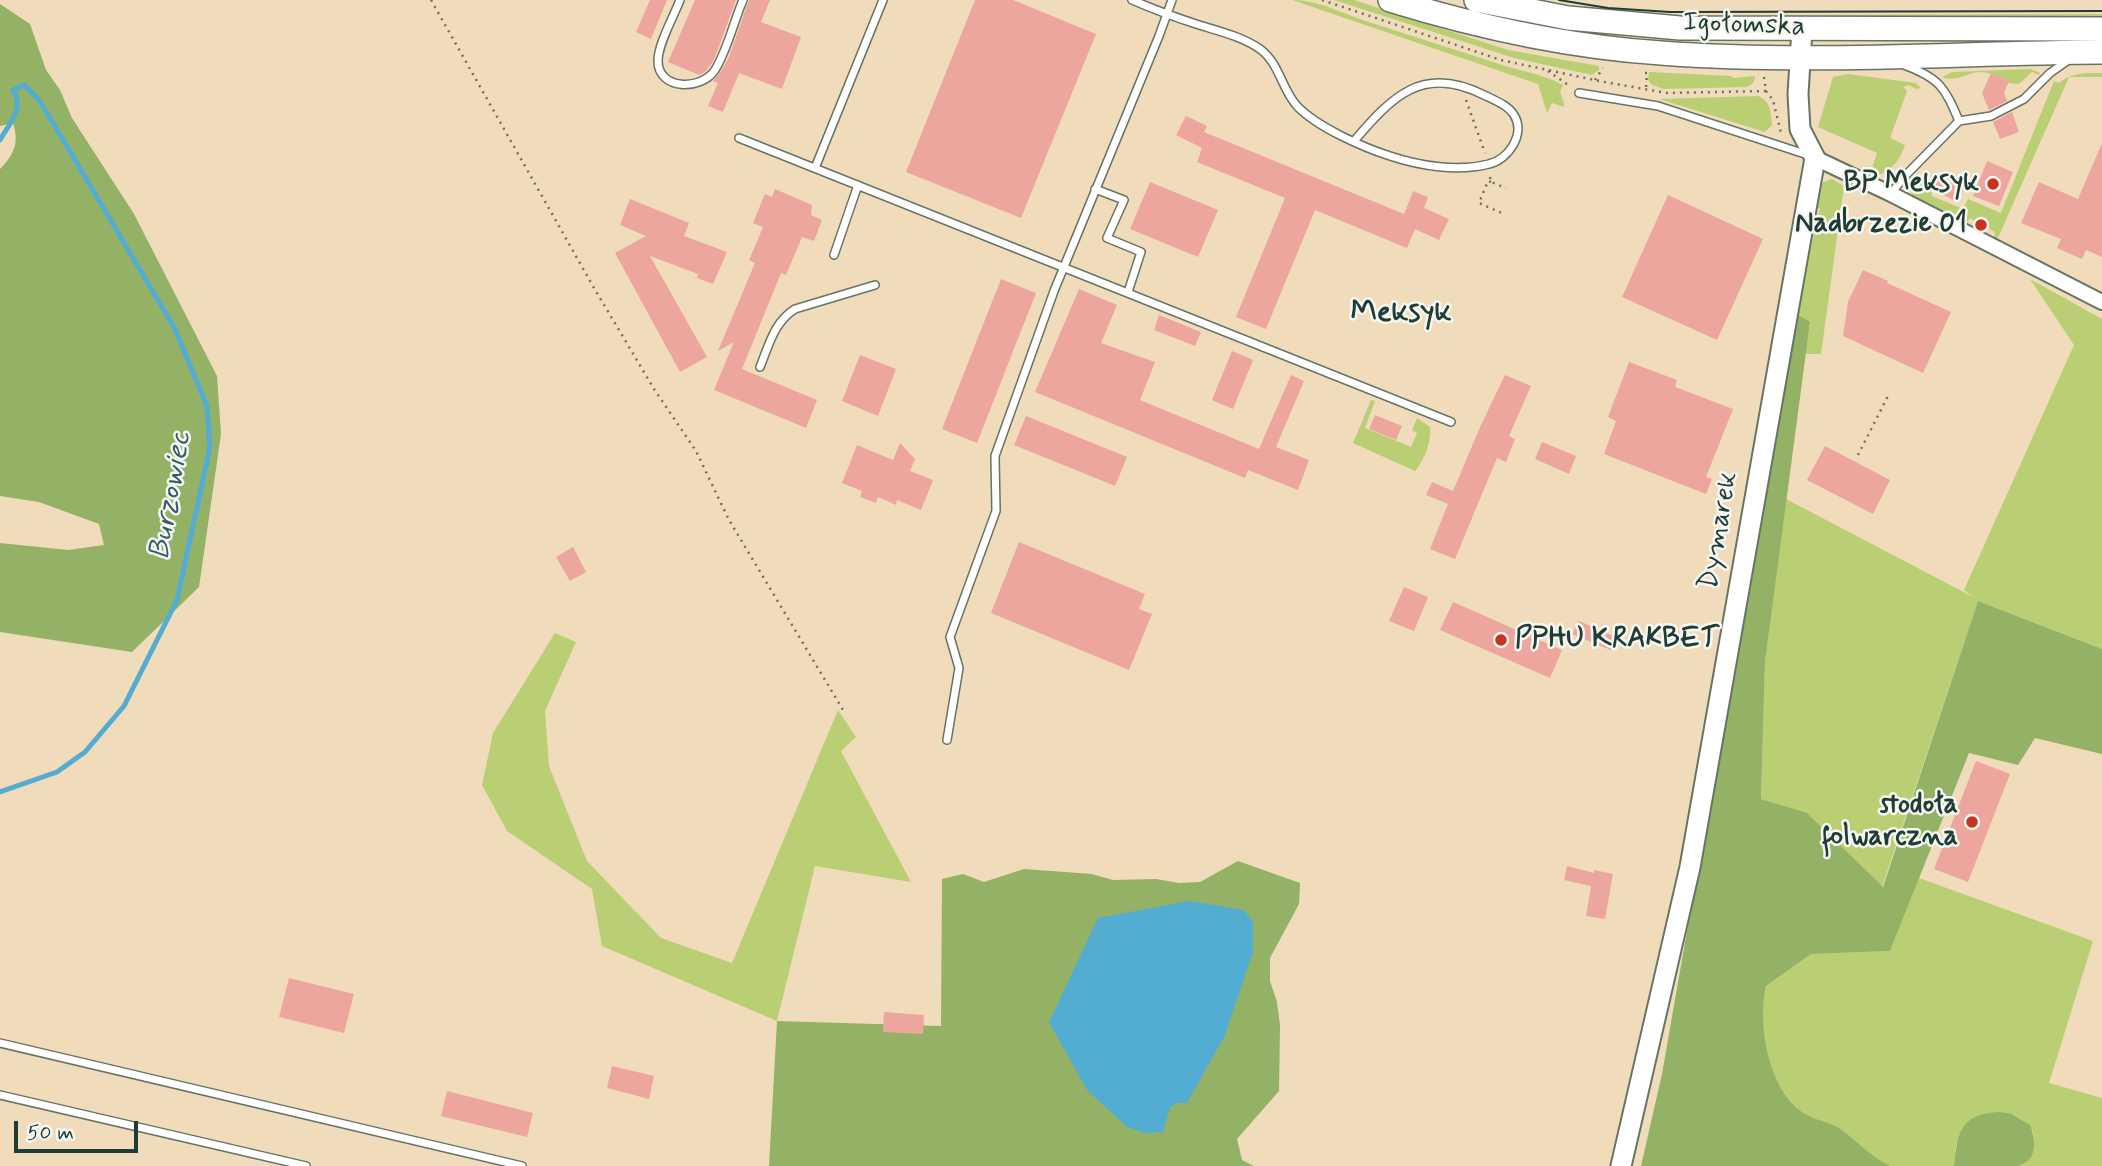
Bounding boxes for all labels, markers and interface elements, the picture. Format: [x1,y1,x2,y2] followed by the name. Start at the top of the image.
[1682,7,1806,45] street label: Igołomska
[1843,167,1979,201] place label: BP Meksyk
[1985,176,2001,192] marker: BP Meksyk
[1795,208,1967,242] place label: Nadbrzezie 01
[1973,217,1989,233] marker: Nadbrzezie 01
[1351,296,1451,332] district label: Meksyk
[143,429,201,563] water label: Burzowiec
[1693,470,1747,592] street label: Dymarek
[1515,623,1719,657] place label: PPHU KRAKBET
[1493,632,1509,648] marker: PPHU KRAKBET
[1822,789,1958,855] place label: stodoła folwarczna
[1964,814,1980,830] marker: stodoła folwarczna
[18,1106,142,1150] scale bar
[27,1119,74,1147] text: 50 m

